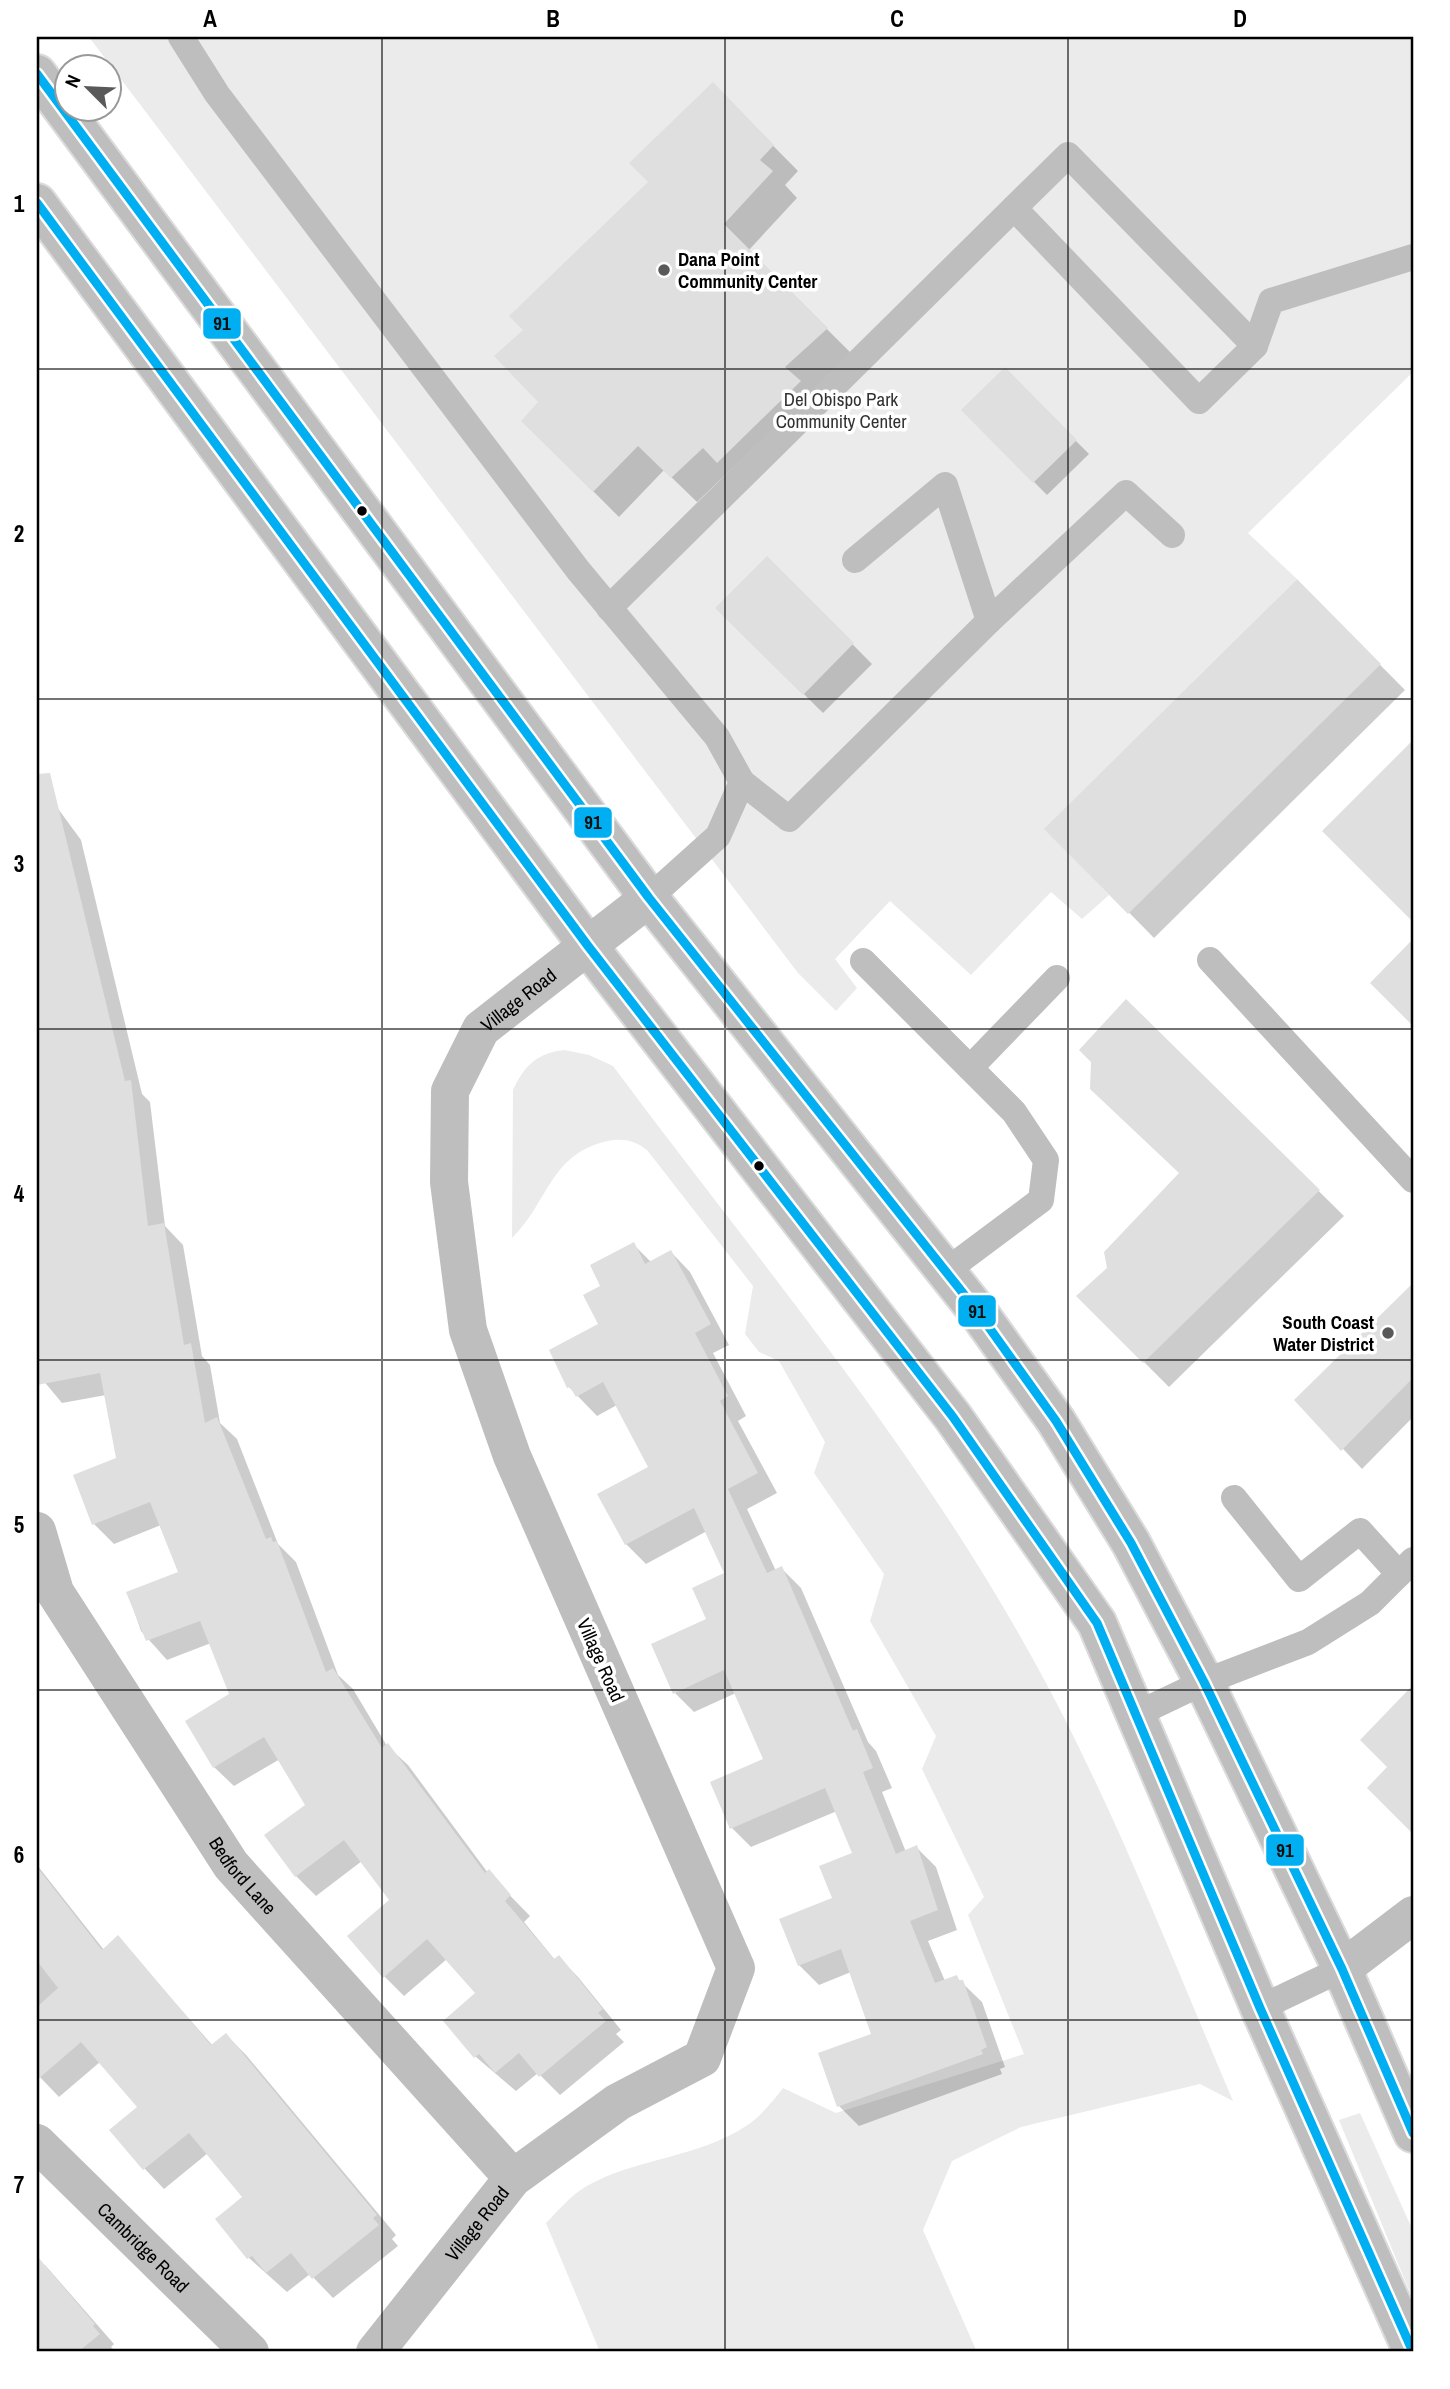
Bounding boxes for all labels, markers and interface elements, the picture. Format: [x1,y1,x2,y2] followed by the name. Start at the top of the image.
[203,3,217,34] text: A
[546,3,560,34] text: B
[890,3,904,34] text: C
[1233,3,1247,34] text: D
[52,52,122,122] north arrow
[58,71,87,92] text: N
[14,188,25,219] text: 1
[678,246,817,294] place label: Dana Point Community Center
[656,262,672,278] marker: Dana Point Community Center
[202,307,242,340] line badge: 91
[213,310,231,336] text: 91
[776,386,907,434] park label: Del Obispo Park Community Center
[355,504,369,518] unlabelled marker
[14,518,24,549] text: 2
[573,806,613,839] line badge: 91
[584,809,602,835] text: 91
[14,848,24,879] text: 3
[475,962,561,1037] street label: Village Road
[752,1159,766,1173] unlabelled marker
[14,1178,25,1209] text: 4
[957,1294,997,1328] line badge: 91
[968,1298,986,1324] text: 91
[1273,1309,1374,1357] place label: South Coast Water District
[1380,1325,1396,1341] marker: South Coast Water District
[14,1509,24,1540] text: 5
[571,1614,631,1706] street label: Village Road
[203,1832,282,1920] street label: Bedford Lane
[1265,1833,1305,1867] line badge: 91
[1276,1837,1294,1863] text: 91
[14,1839,24,1870] text: 6
[14,2169,24,2200] text: 7
[439,2181,515,2266] street label: Village Road
[92,2196,195,2298] street label: Cambridge Road

